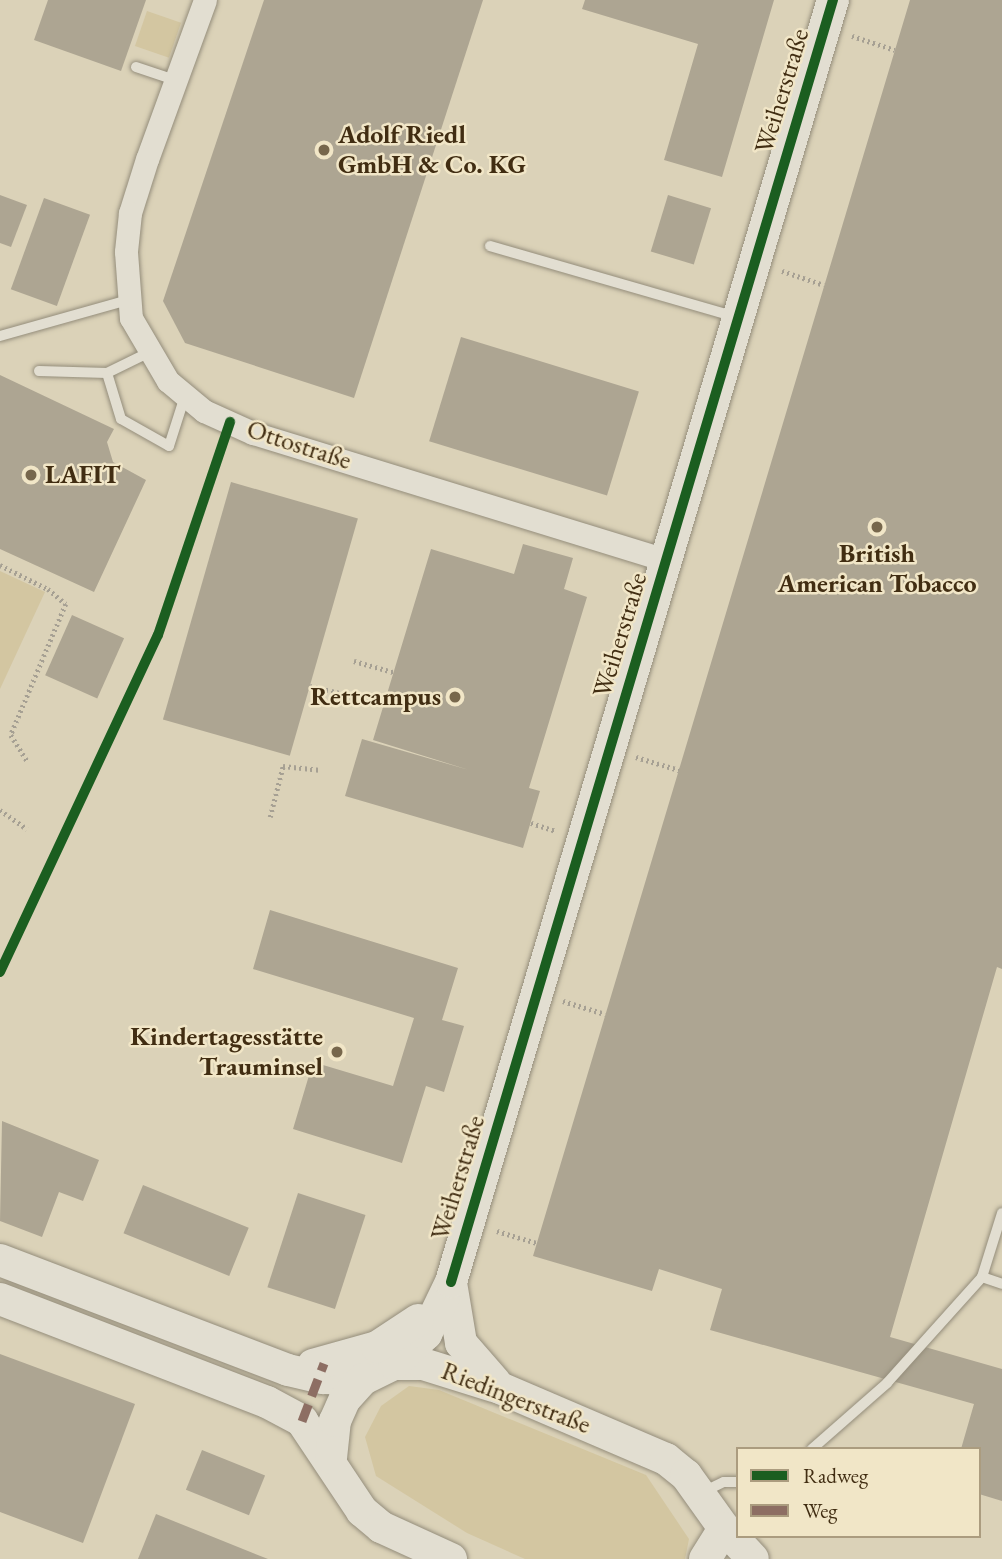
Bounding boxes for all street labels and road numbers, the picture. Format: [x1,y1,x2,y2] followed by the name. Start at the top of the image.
[748,25,816,157] street label: Weiherstraße
[243,413,355,477] street label: Ottostraße
[586,569,654,701] street label: Weiherstraße
[424,1112,492,1244] street label: Weiherstraße
[437,1355,595,1441] street label: Riedingerstraße

